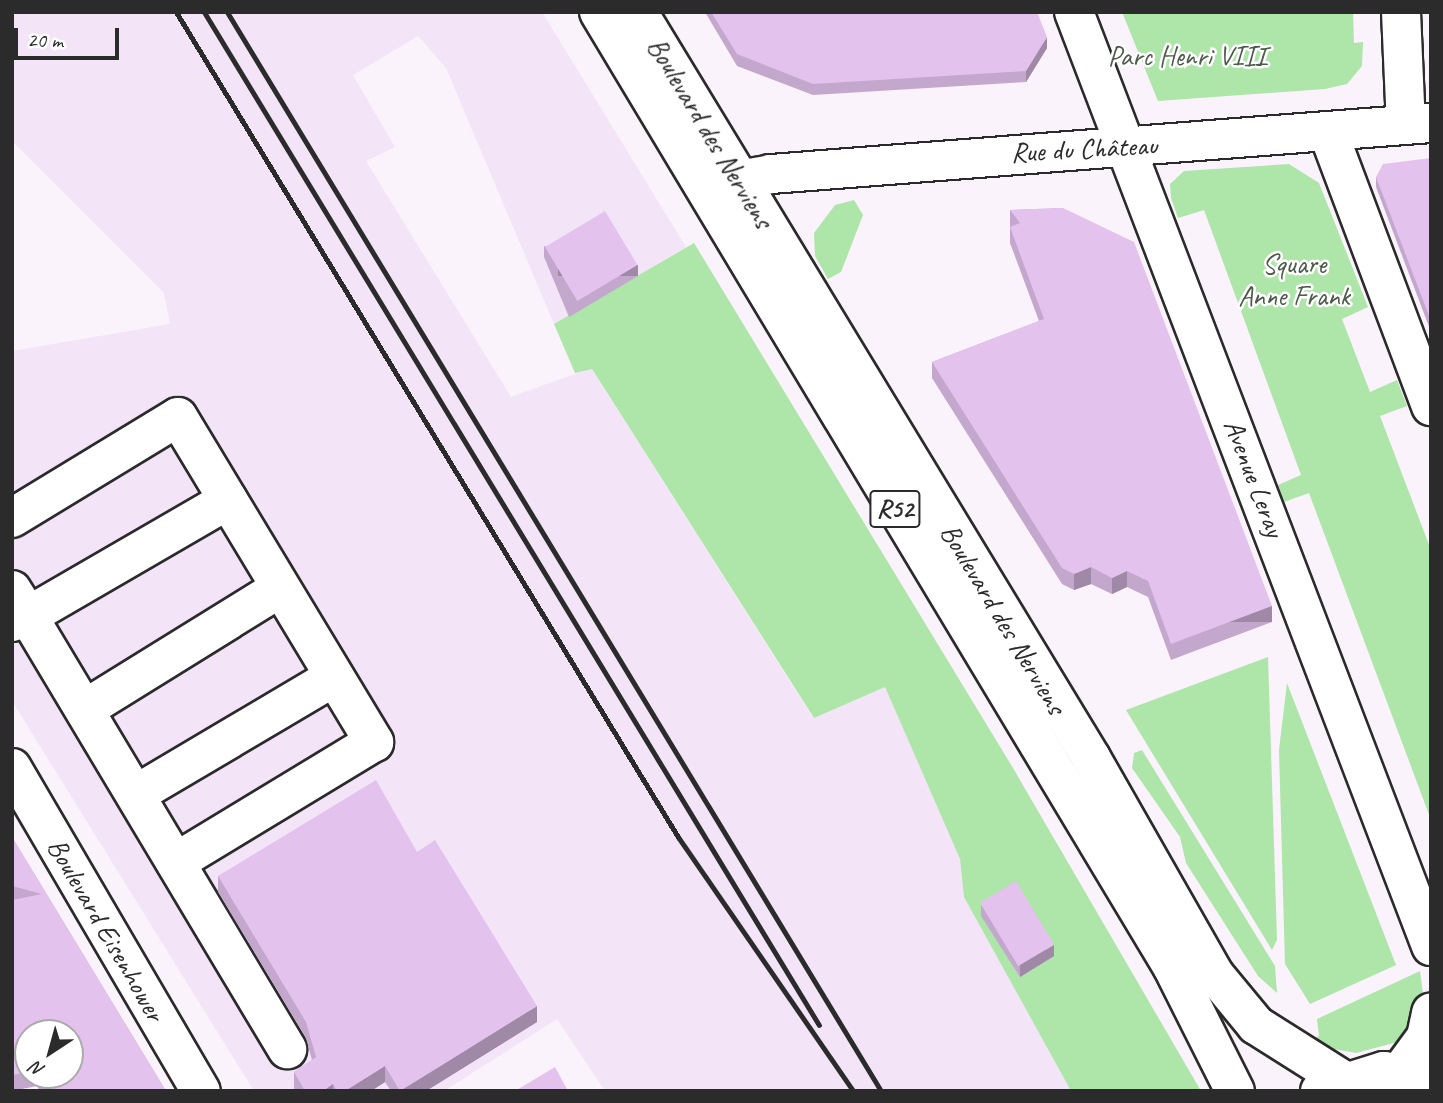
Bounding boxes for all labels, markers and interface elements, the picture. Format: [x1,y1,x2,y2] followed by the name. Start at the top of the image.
[18,14,122,58] scale bar
[27,27,63,53] text: 20 m
[640,32,780,234] street label: Boulevard des Nerviens
[1108,39,1266,73] park label: Parc Henri VIII
[1010,128,1158,170] street label: Rue du Château
[1238,247,1350,313] park label: Square Anne Frank
[1216,415,1292,541] street label: Avenue Leray
[869,486,921,531] road number: R52
[933,518,1073,720] street label: Boulevard des Nerviens
[40,833,172,1027] street label: Boulevard Eisenhower
[14,1019,84,1089] north arrow
[26,1056,50,1083] text: N

